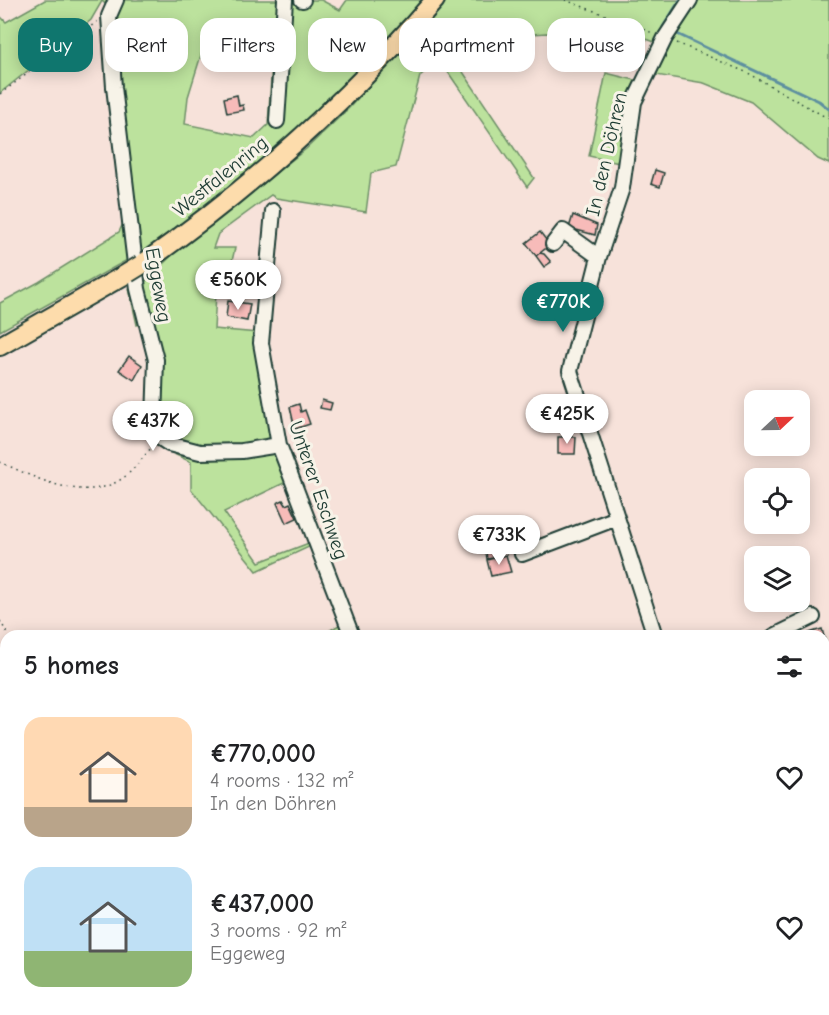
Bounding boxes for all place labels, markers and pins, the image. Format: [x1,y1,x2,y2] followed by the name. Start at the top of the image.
[196,260,280,311] pin: €560K
[521,282,605,333] pin: €770K
[525,394,609,445] pin: €425K
[111,401,195,452] pin: €437K
[457,515,541,566] pin: €733K

